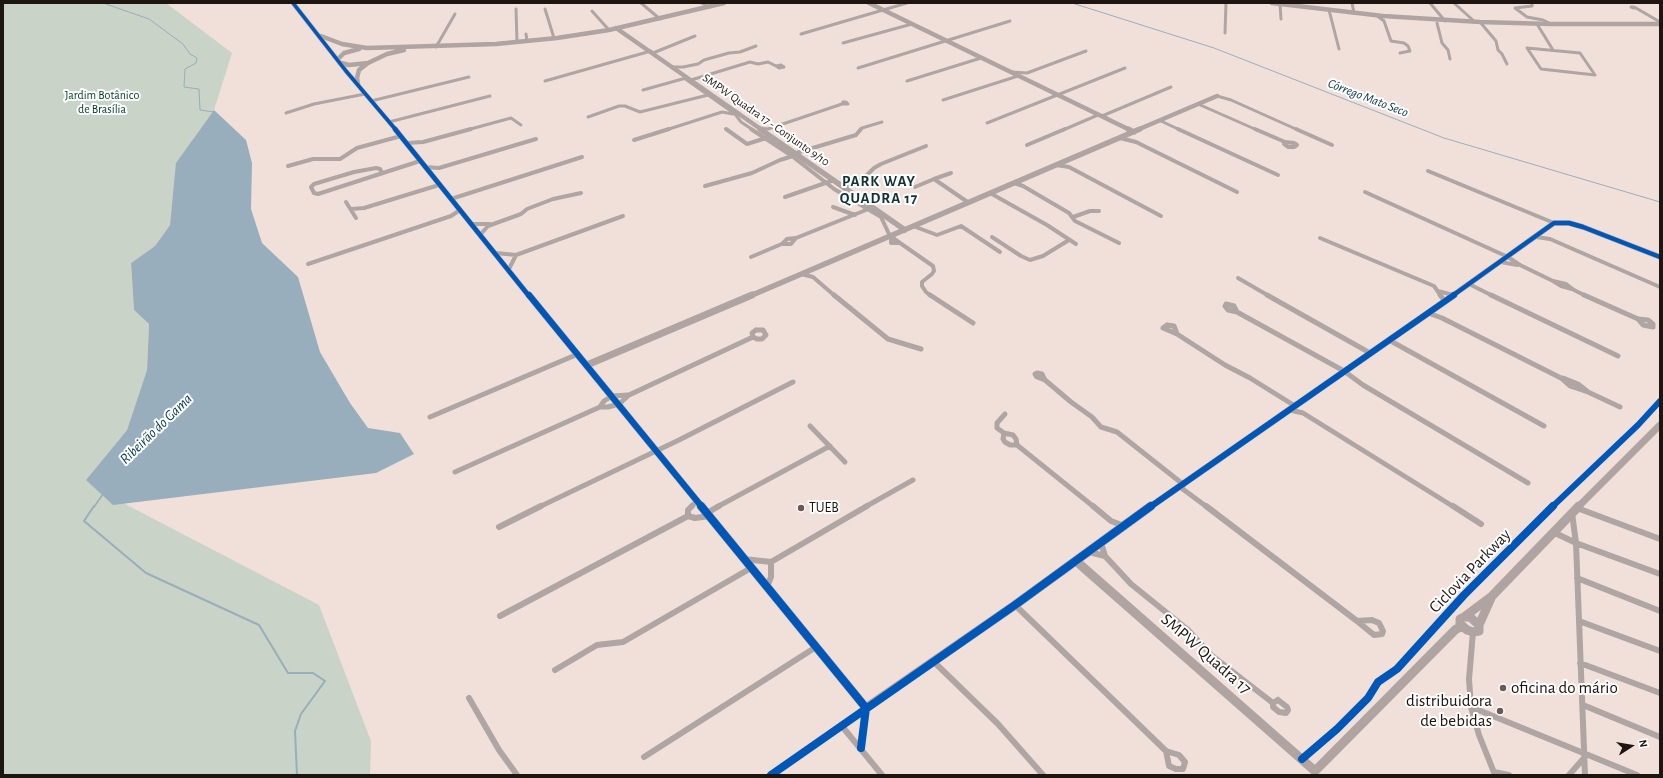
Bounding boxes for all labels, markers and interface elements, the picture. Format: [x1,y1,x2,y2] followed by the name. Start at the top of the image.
[700,71,832,169] street label: SMPW Quadra 17 - Conjunto 9/10
[1326,76,1410,120] water label: Córrego Mato Seco
[65,88,139,116] park label: Jardim Botânico de Brasília
[840,172,918,207] district label: PARK WAY QUADRA 17
[116,390,196,468] water label: Ribeirão do Gama
[809,500,839,516] place label: TUEB
[796,503,806,513] marker: TUEB
[1425,525,1515,617] street label: Ciclovia Parkway
[1157,609,1255,699] street label: SMPW Quadra 17
[1511,678,1618,698] place label: oficina do mário
[1498,683,1508,693] marker: oficina do mário
[1406,691,1492,731] place label: distribuidora de bebidas
[1495,706,1505,716] marker: distribuidora de bebidas
[1611,726,1651,766] north arrow
[1637,739,1649,748] text: N

